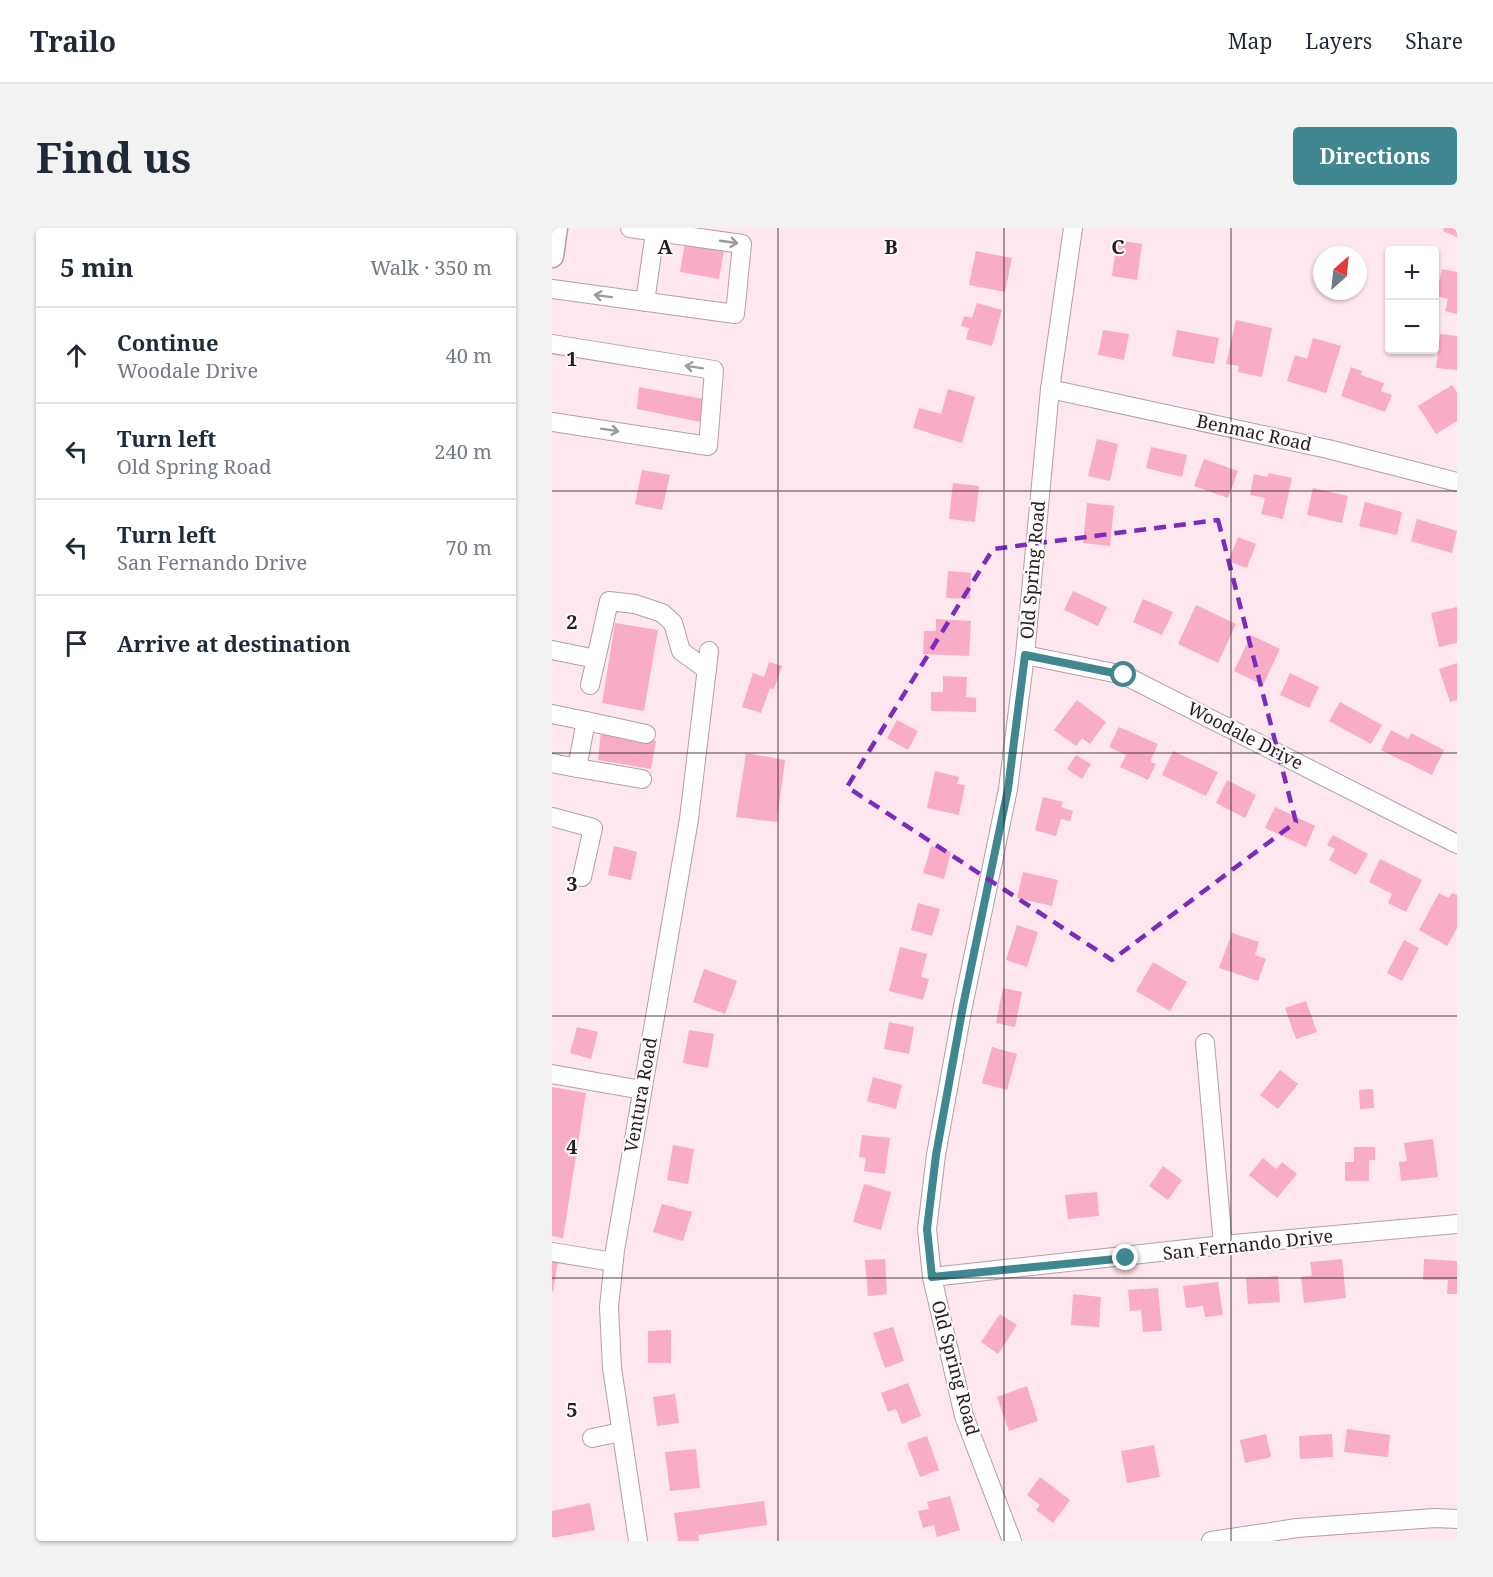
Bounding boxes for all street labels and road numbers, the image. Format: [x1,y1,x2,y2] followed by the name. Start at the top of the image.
[1194,408,1314,456] street label: Benmac Road
[1014,500,1050,640] street label: Old Spring Road
[1183,696,1307,775] street label: Woodale Drive
[618,1035,662,1154] street label: Ventura Road
[1162,1223,1334,1265] street label: San Fernando Drive
[926,1297,986,1438] street label: Old Spring Road

